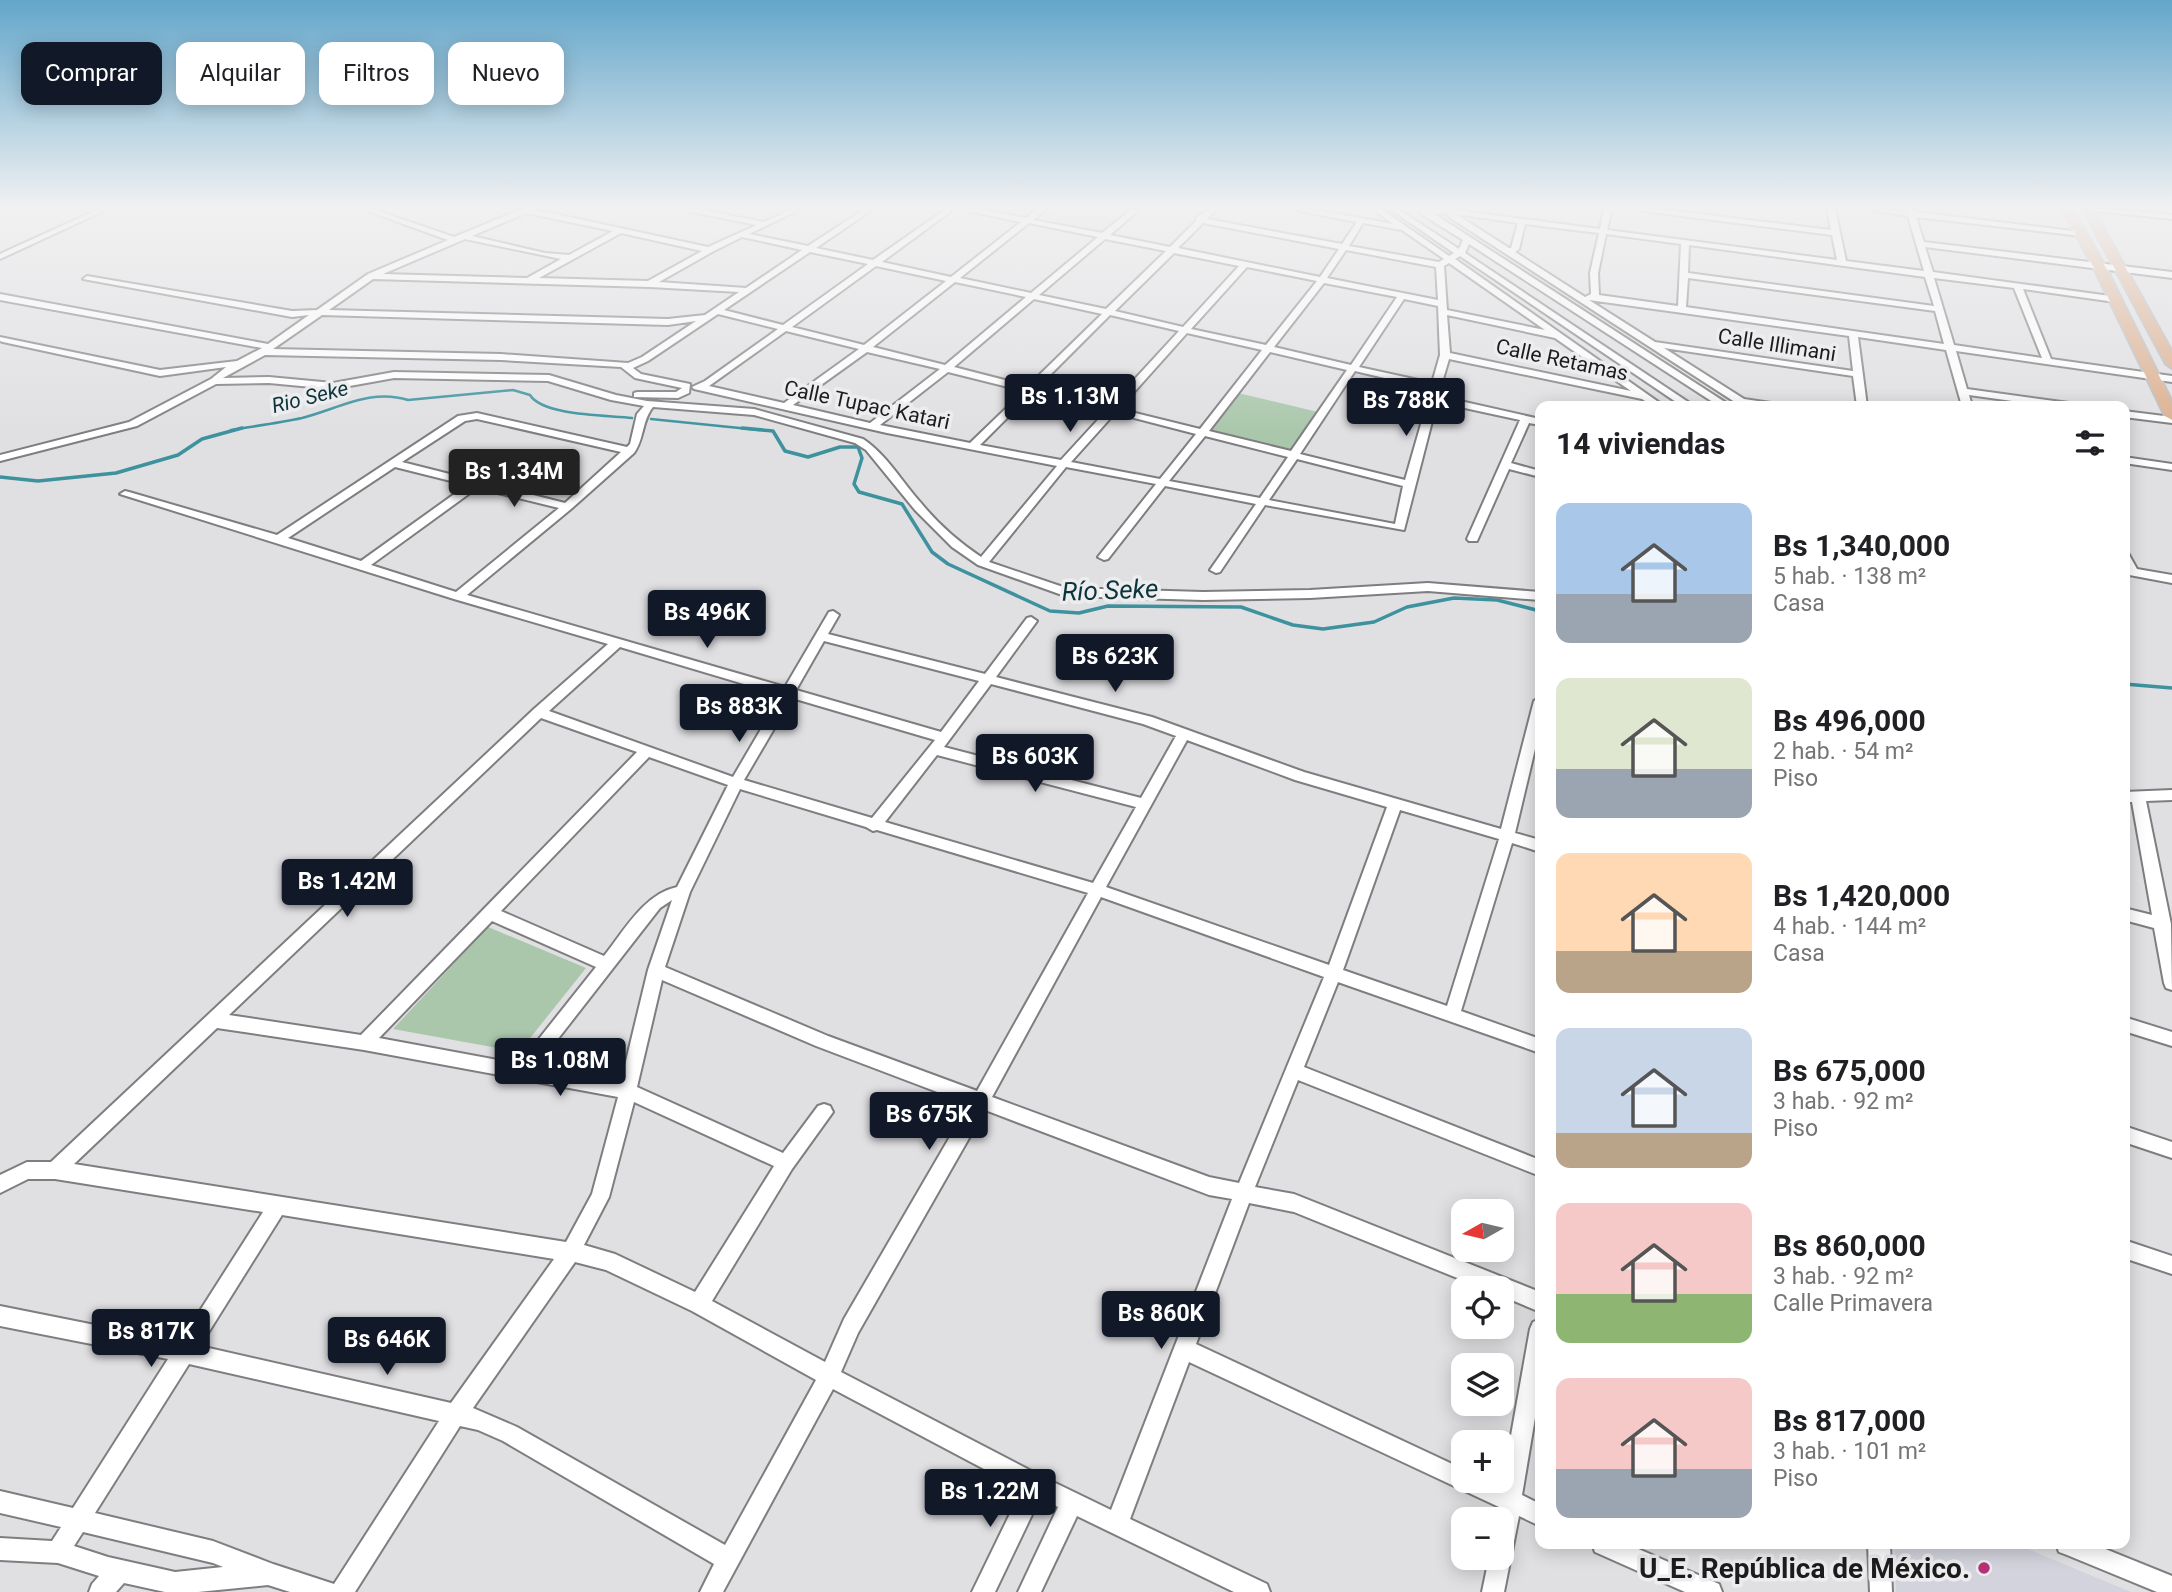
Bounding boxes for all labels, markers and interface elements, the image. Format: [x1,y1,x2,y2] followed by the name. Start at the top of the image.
[21,42,162,105] chip: Comprar
[176,42,305,105] chip: Alquilar
[319,42,434,105] chip: Filtros
[448,42,564,105] chip: Nuevo
[1716,324,1838,366] street label: Calle Illimani
[1494,334,1630,386] street label: Calle Retamas
[998,374,1142,434] pin: Bs 1.13M
[269,376,351,418] water label: Rio Seke
[782,376,952,434] street label: Calle Tupac Katari
[1341,378,1471,438] pin: Bs 788K
[1021,383,1119,410] text: Bs 1.13M
[1363,387,1449,414] text: Bs 788K
[2071,424,2109,462] icon: filters
[1556,426,1726,461] text: 14 viviendas
[442,449,586,509] pin: Bs 1.34M
[465,458,563,485] text: Bs 1.34M
[1773,528,1950,563] text: Bs 1,340,000
[1612,531,1696,615] icon: home
[1773,563,1926,590] text: 5 hab. · 138 m²
[1061,573,1159,607] water label: Río Seke
[642,590,772,650] pin: Bs 496K
[1773,590,1825,617] text: Casa
[664,599,750,626] text: Bs 496K
[1050,634,1180,694] pin: Bs 623K
[1072,643,1158,670] text: Bs 623K
[674,684,804,744] pin: Bs 883K
[696,693,782,720] text: Bs 883K
[1773,703,1926,738] text: Bs 496,000
[1612,706,1696,790] icon: home
[970,734,1100,794] pin: Bs 603K
[1773,738,1913,765] text: 2 hab. · 54 m²
[992,743,1078,770] text: Bs 603K
[1773,765,1818,792] text: Piso
[275,860,419,919] pin: Bs 1.42M
[298,868,396,895] text: Bs 1.42M
[1773,878,1950,913] text: Bs 1,420,000
[1612,881,1696,965] icon: home
[1773,913,1926,940] text: 4 hab. · 144 m²
[1773,940,1825,967] text: Casa
[488,1038,632,1098] pin: Bs 1.08M
[511,1047,609,1074] text: Bs 1.08M
[1773,1053,1926,1088] text: Bs 675,000
[1612,1056,1696,1140] icon: home
[1773,1088,1913,1115] text: 3 hab. · 92 m²
[864,1092,994,1152] pin: Bs 675K
[886,1101,972,1128] text: Bs 675K
[1773,1115,1818,1142] text: Piso
[1451,1199,1514,1262] north arrow
[1451,1199,1514,1570] map controls
[1773,1228,1926,1263] text: Bs 860,000
[1612,1231,1696,1315] icon: home
[1773,1263,1913,1290] text: 3 hab. · 92 m²
[1451,1276,1514,1339] button: locate
[1773,1290,1933,1317] text: Calle Primavera
[1096,1292,1226,1351] pin: Bs 860K
[1118,1300,1204,1327] text: Bs 860K
[86,1310,216,1369] pin: Bs 817K
[108,1318,194,1345] text: Bs 817K
[322,1318,452,1377] pin: Bs 646K
[344,1326,430,1353] text: Bs 646K
[1451,1353,1514,1416] button: layers
[1773,1403,1926,1438] text: Bs 817,000
[1612,1406,1696,1490] icon: home
[1451,1430,1514,1493] button: +
[1773,1438,1926,1465] text: 3 hab. · 101 m²
[1773,1465,1818,1492] text: Piso
[918,1470,1062,1529] pin: Bs 1.22M
[941,1478,1039,1505] text: Bs 1.22M
[1451,1507,1514,1570] button: −
[1639,1552,1970,1585] place label: U_E. República de México.
[1976,1560,1992,1576] marker: U_E. República de México.

